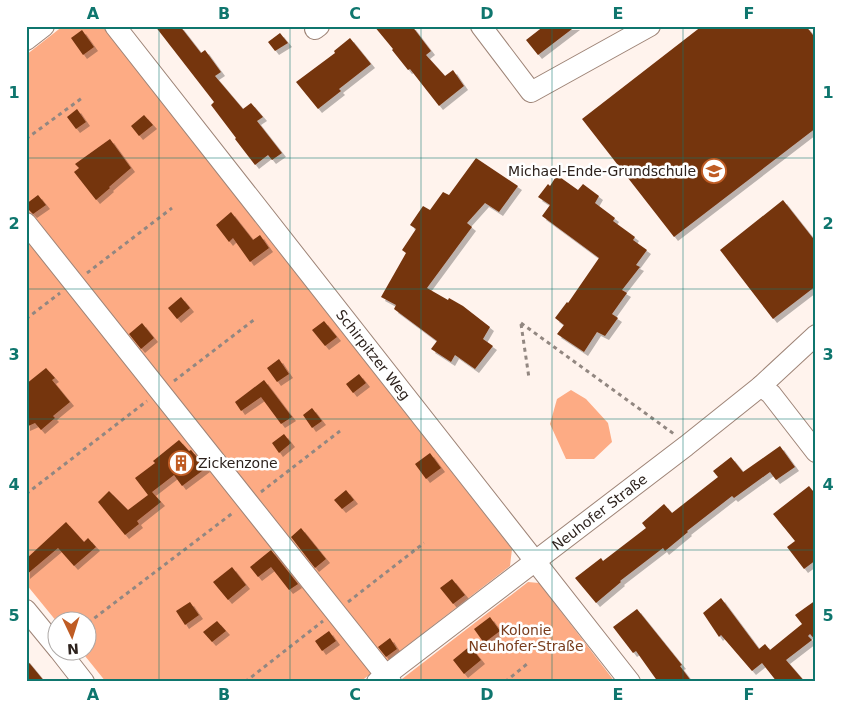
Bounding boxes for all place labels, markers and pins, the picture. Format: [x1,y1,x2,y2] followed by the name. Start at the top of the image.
[701,158,727,184] school or university icon: Michael-Ende-Grundschule
[508,163,696,179] place label: Michael-Ende-Grundschule
[168,450,194,476] building icon: Zickenzone
[198,455,278,471] place label: Zickenzone

